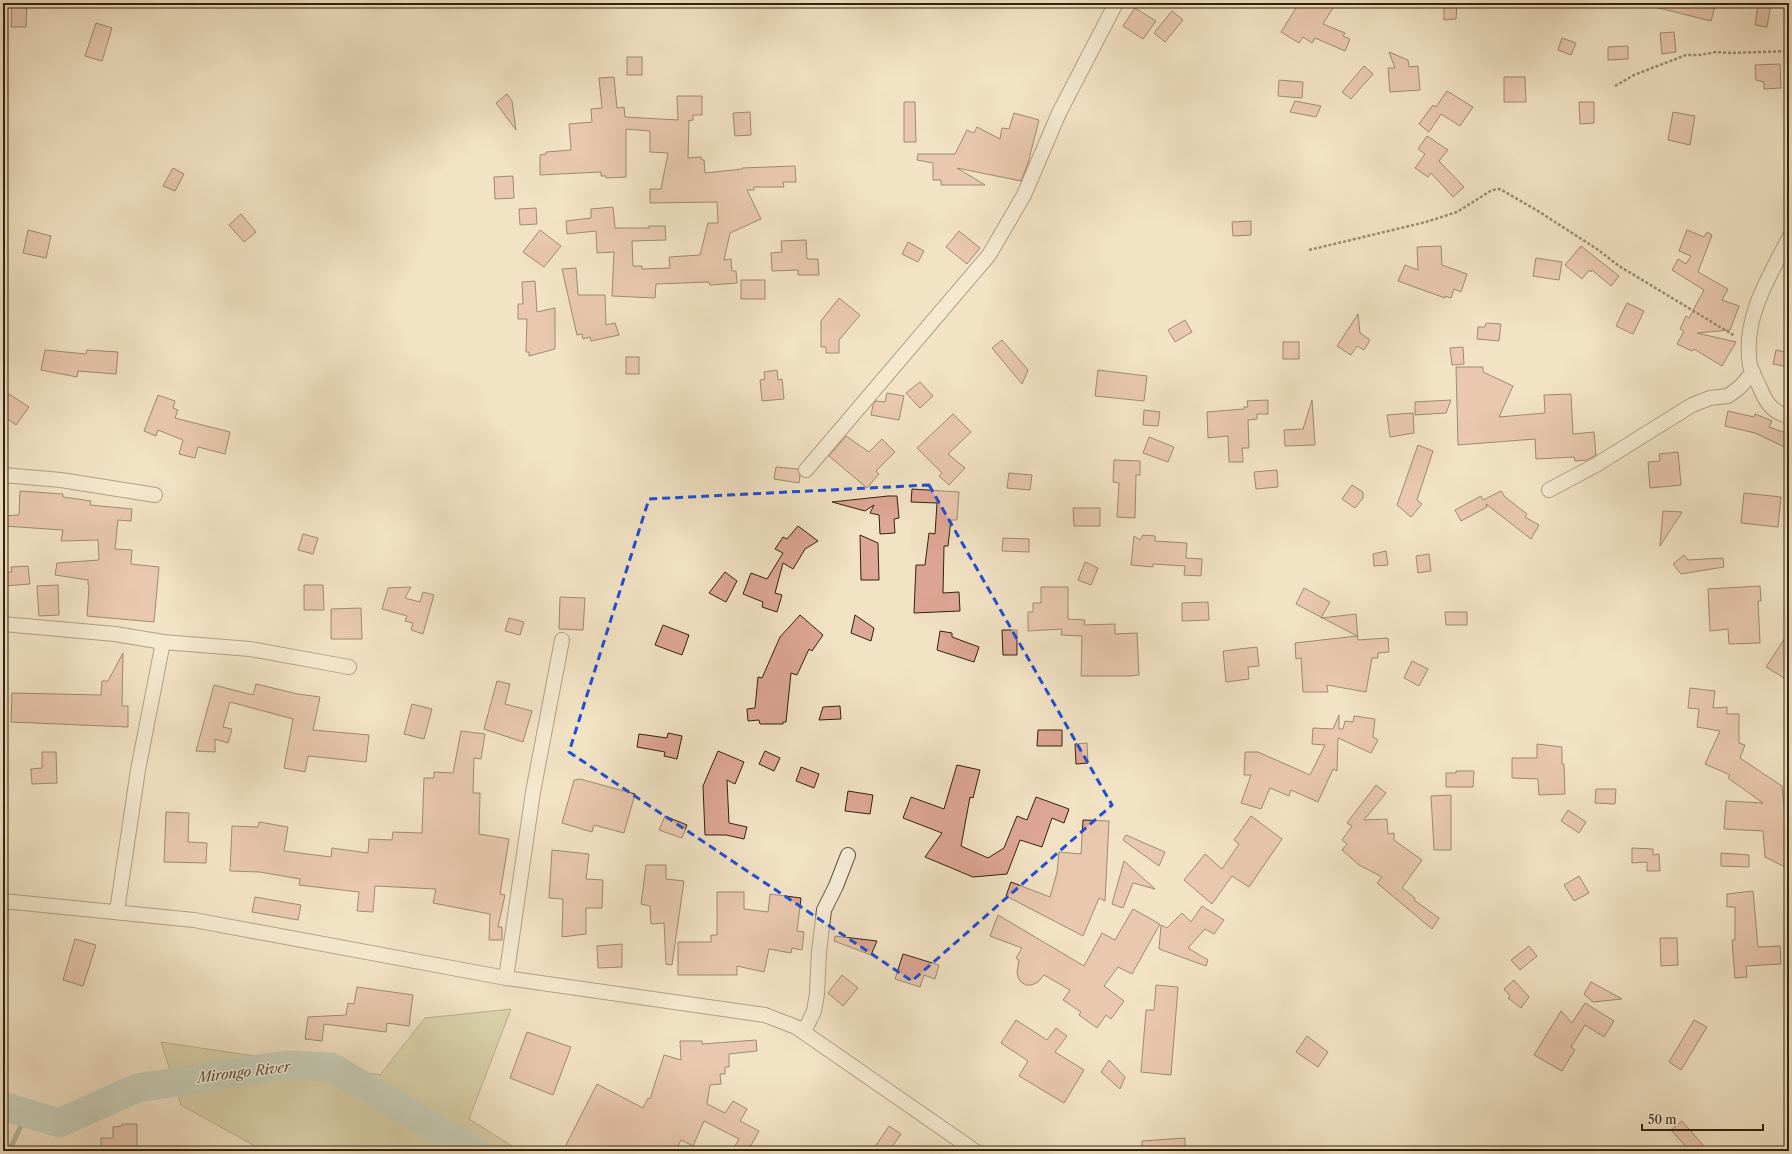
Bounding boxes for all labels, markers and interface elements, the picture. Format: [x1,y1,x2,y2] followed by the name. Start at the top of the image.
[194,1057,293,1087] water label: Mirongo River
[1642,1106,1763,1132] scale bar
[1648,1112,1677,1127] text: 50 m

